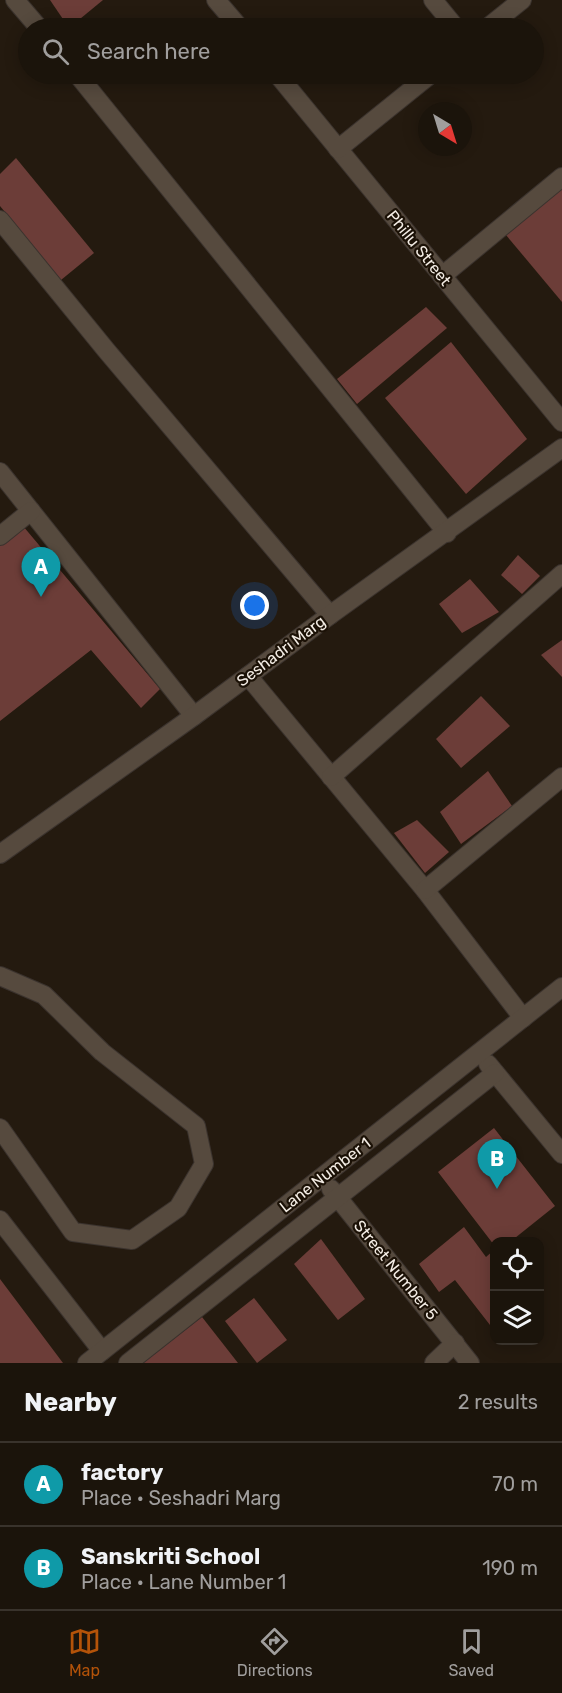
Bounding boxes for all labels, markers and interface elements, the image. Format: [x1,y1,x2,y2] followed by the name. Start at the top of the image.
[18,18,544,84] search box
[39,35,72,68] icon: search
[87,38,210,65] text: Search here
[418,102,472,156] north arrow
[383,206,455,290] street label: Phillu Street
[22,548,60,597] pin: A
[240,591,269,620] your location
[233,612,329,690] street label: Seshadri Marg
[276,1134,374,1216] street label: Lane Number 1
[478,1140,516,1189] pin: B
[350,1216,442,1324] street label: Street Number 5
[490,1237,544,1345] map controls
[490,1237,544,1291] button: locate
[490,1291,544,1345] button: layers
[24,1387,117,1418] text: Nearby
[458,1390,538,1414] text: 2 results
[81,1459,163,1486] text: factory
[36,1472,51,1496] text: A
[492,1472,538,1496] text: 70 m
[81,1486,281,1510] text: Place · Seshadri Marg
[81,1543,260,1570] text: Sanskriti School
[36,1556,51,1580] text: B
[482,1556,538,1580] text: 190 m
[81,1570,286,1594] text: Place · Lane Number 1
[68,1625,101,1680] tab: Map
[237,1625,313,1680] tab: Directions
[448,1625,494,1680] tab: Saved

